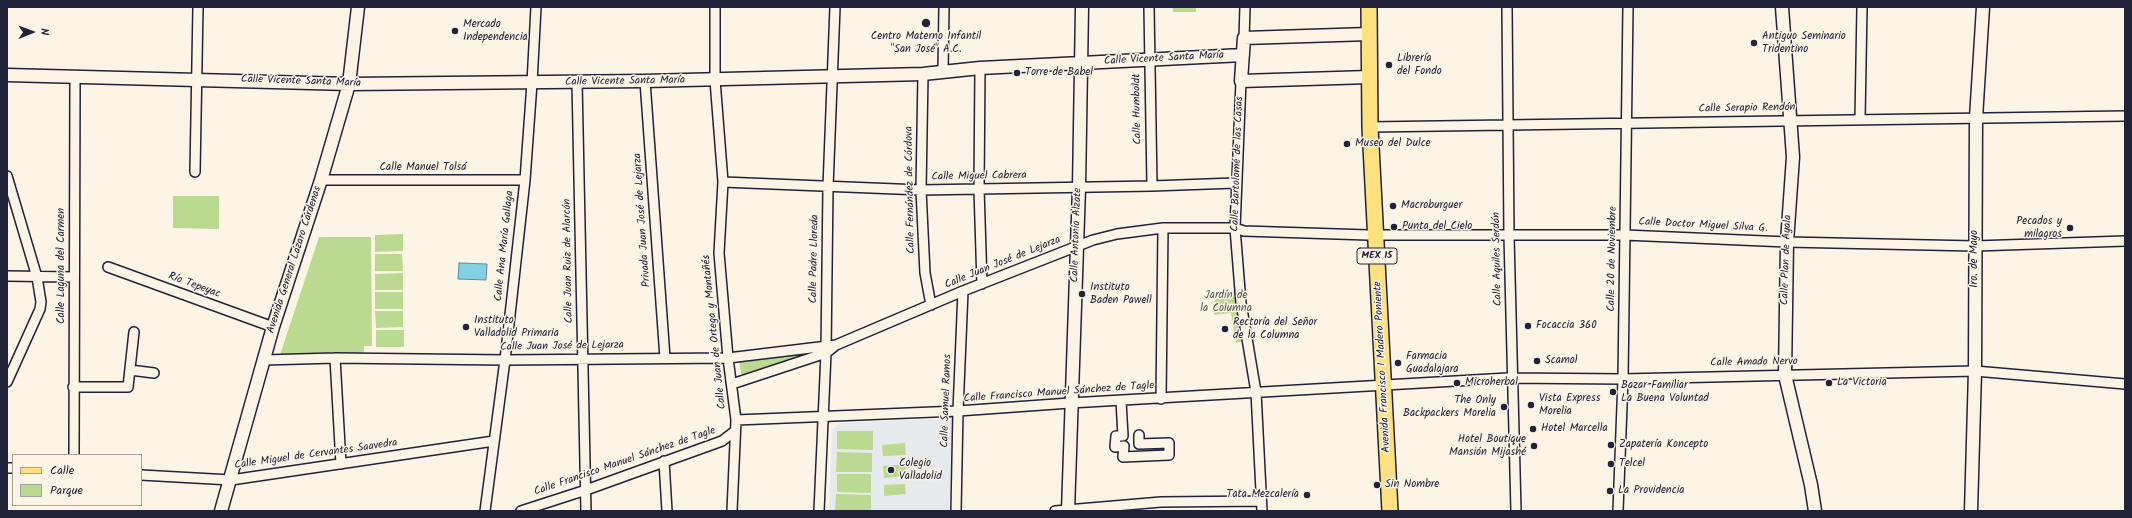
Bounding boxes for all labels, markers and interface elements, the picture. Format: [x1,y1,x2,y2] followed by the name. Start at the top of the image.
[12,12,52,52] north arrow
[920,17,932,29] marker: Centro Materno Infantil "San José" A.C.
[463,18,528,44] place label: Mercado Independencia
[450,26,460,36] marker: Mercado Independencia
[35,28,53,35] text: N
[871,30,981,56] place label: Centro Materno Infantil "San José" A.C.
[1762,30,1846,56] place label: Antiguo Seminario Tridentino
[1749,38,1759,48] marker: Antiguo Seminario Tridentino
[1104,49,1224,69] street label: Calle Vicente Santa María
[1397,52,1442,78] place label: Librería del Fondo
[1384,60,1394,70] marker: Librería del Fondo
[1025,66,1093,80] place label: Torre de Babel
[1012,68,1022,78] marker: Torre de Babel
[241,73,361,91] street label: Calle Vicente Santa María
[1131,73,1145,145] street label: Calle Humboldt
[565,74,685,90] street label: Calle Vicente Santa María
[1229,96,1247,232] street label: Calle Bartolomé de las Casas
[1698,102,1796,116] street label: Calle Serapio Rendón
[903,126,919,254] street label: Calle Fernández de Córdova
[1355,137,1430,151] place label: Museo del Dulce
[1342,139,1352,149] marker: Museo del Dulce
[632,152,654,288] street label: Privada Juan José de Lejarza
[380,161,466,175] street label: Calle Manuel Tolsá
[931,170,1027,184] street label: Calle Miguel Cabrera
[265,185,325,335] street label: Avenida General Lázaro Cárdenas
[1069,187,1085,283] street label: Calle Antonio Alzate
[493,190,517,302] street label: Calle Ana María Gallaga
[561,199,577,323] street label: Calle Juan Ruiz de Alarcón
[1401,199,1462,213] place label: Macroburguer
[1388,201,1398,211] marker: Macroburguer
[1605,206,1621,312] street label: Calle 20 de Noviembre
[55,208,69,324] street label: Calle Laguna del Carmen
[1491,212,1505,306] street label: Calle Aquiles Serdán
[808,214,822,304] street label: Calle Padre Lloreda
[1779,215,1795,305] street label: Calle Plan de Ayala
[2016,215,2062,241] place label: Pecados y milagros
[1638,216,1768,236] street label: Calle Doctor Miguel Silva G.
[1402,220,1472,234] place label: Punta del Cielo
[1389,222,1399,232] marker: Punta del Cielo
[2065,223,2075,233] marker: Pecados y milagros
[1968,230,1982,288] street label: 1ro. de Mayo
[943,234,1063,292] street label: Calle Juan José de Lejarza
[1357,248,1397,264] road number: MEX 15
[700,254,730,410] street label: Calle Juan de Ortega y Montañés
[166,270,222,302] street label: Río Tepeyac
[1090,281,1152,307] place label: Instituto Baden Pawell
[1372,281,1394,453] street label: Avenida Francisco I Madero Poniente
[1077,289,1087,299] marker: Instituto Baden Pawell
[1200,289,1252,315] park label: Jardín de la Columna
[474,314,559,340] place label: Instituto Valladolid Primaria
[1233,316,1317,342] place label: Rectoría del Señor de la Columna
[1536,319,1597,333] place label: Focaccia 360
[1523,321,1533,331] marker: Focaccia 360
[461,322,471,332] marker: Instituto Valladolid Primaria
[1220,324,1230,334] marker: Rectoría del Señor de la Columna
[500,339,624,355] street label: Calle Juan José de Lejarza
[1406,350,1458,376] place label: Farmacia Guadalajara
[939,354,955,448] street label: Calle Samuel Ramos
[1545,354,1577,368] place label: Scamol
[1532,356,1542,366] marker: Scamol
[1710,356,1798,370] street label: Calle Amado Nervo
[1393,358,1403,368] marker: Farmacia Guadalajara
[1465,376,1518,390] place label: Microherbal
[1837,376,1887,390] place label: La Victoria
[1452,378,1462,388] marker: Microherbal
[1824,378,1834,388] marker: La Victoria
[1621,379,1709,405] place label: Bazar Familiar La Buena Voluntad
[963,380,1155,406] street label: Calle Francisco Manuel Sánchez de Tagle
[1608,387,1618,397] marker: Bazar Familiar La Buena Voluntad
[1539,392,1600,418] place label: Vista Express Morelia
[1403,394,1496,420] place label: The Only Backpackers Morelia
[1526,400,1536,410] marker: Vista Express Morelia
[1499,402,1509,412] marker: The Only Backpackers Morelia
[1541,422,1608,436] place label: Hotel Marcella
[1528,424,1538,434] marker: Hotel Marcella
[533,425,717,499] street label: Calle Francisco Manuel Sánchez de Tagle
[1449,433,1526,459] place label: Hotel Boutique Mansión Mijashé
[234,437,398,473] street label: Calle Miguel de Cervantes Saavedra
[1619,438,1708,452] place label: Zapatería Koncepto
[1606,440,1616,450] marker: Zapatería Koncepto
[1529,441,1539,451] marker: Hotel Boutique Mansión Mijashé
[12,454,142,506] legend
[899,457,942,483] place label: Colegio Valladolid
[1619,457,1645,471] place label: Telcel
[1606,459,1616,469] marker: Telcel
[50,461,74,480] text: Calle
[886,465,896,475] marker: Colegio Valladolid
[1385,478,1439,492] place label: Sin Nombre
[1372,480,1382,490] marker: Sin Nombre
[50,481,83,500] text: Parque
[1618,484,1684,498] place label: La Providencia
[1605,486,1615,496] marker: La Providencia
[1227,488,1299,502] place label: Tata Mezcalería
[1302,490,1312,500] marker: Tata Mezcalería

